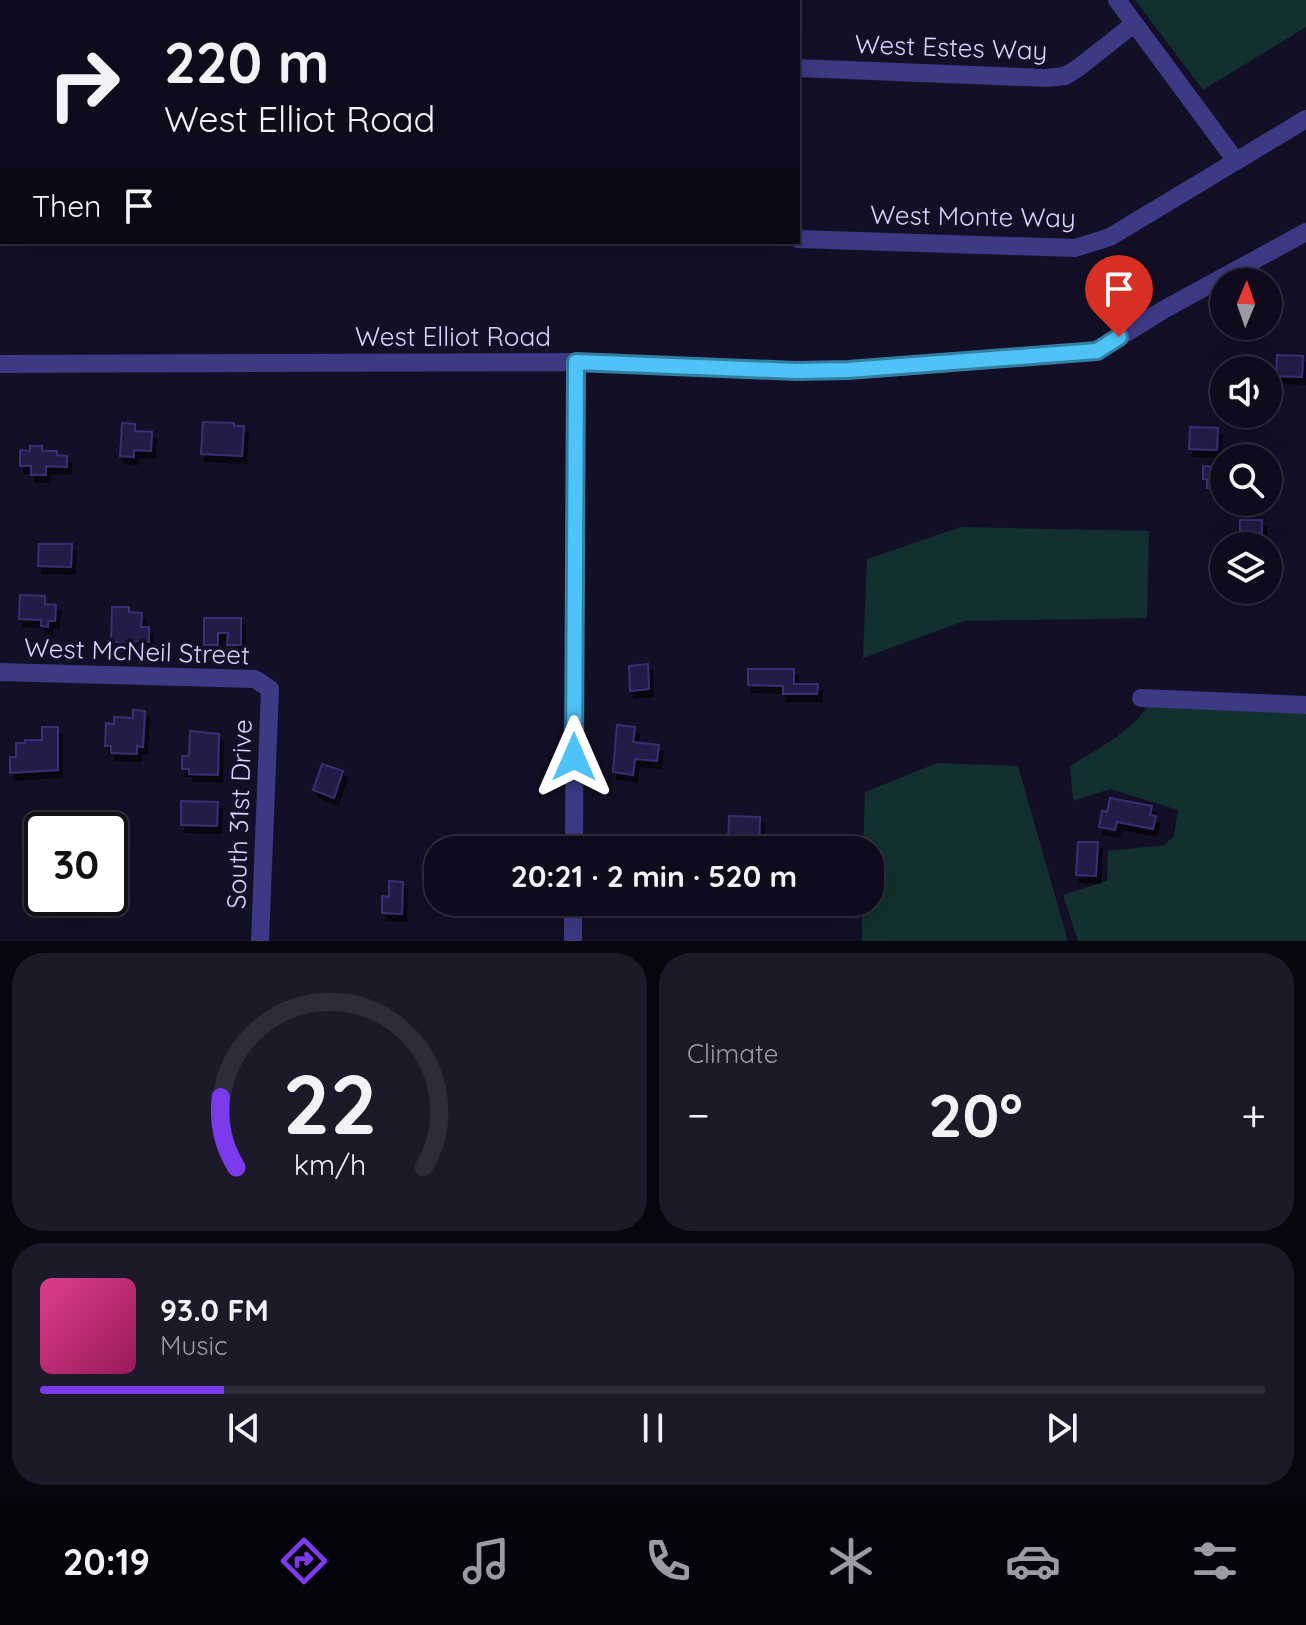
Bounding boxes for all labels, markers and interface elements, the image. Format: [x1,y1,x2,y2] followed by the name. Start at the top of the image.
[164,27,329,97] text: 220 m
[854,27,1048,67] street label: West Estes Way
[32,32,136,136] icon: right
[164,96,435,141] text: West Elliot Road
[117,184,161,228] icon: arrive
[32,187,101,225] text: Then
[870,198,1076,234] street label: West Monte Way
[1085,255,1153,337] pin
[1097,267,1141,311] icon: arrive
[1210,268,1282,340] north arrow
[1210,268,1282,604] map controls
[355,320,551,353] street label: West Elliot Road
[1210,356,1282,428] button: sound
[1210,444,1282,516] button: search
[1210,532,1282,604] button: layers
[24,631,250,671] street label: West McNeil Street
[532,715,616,799] position arrow
[219,719,259,909] street label: South 31st Drive
[24,812,128,916] speed limit sign: 30
[511,857,797,895] text: 20:21 · 2 min · 520 m
[687,1037,778,1070] text: Climate
[282,1051,377,1155] text: 22
[928,1077,1023,1152] text: 20°
[687,1087,710,1142] text: −
[1241,1087,1266,1142] text: +
[293,1146,366,1182] text: km/h
[160,1291,269,1329] text: 93.0 FM
[160,1329,228,1362] text: Music
[222,1406,266,1450] icon: previous
[631,1406,675,1450] icon: pause
[1040,1406,1084,1450] icon: next
[276,1533,332,1589] icon: directions
[458,1533,514,1589] icon: music
[640,1533,696,1589] icon: phone
[823,1533,879,1589] icon: climate
[1005,1533,1061,1589] icon: car
[1187,1533,1243,1589] icon: filters
[63,1539,150,1584] text: 20:19

